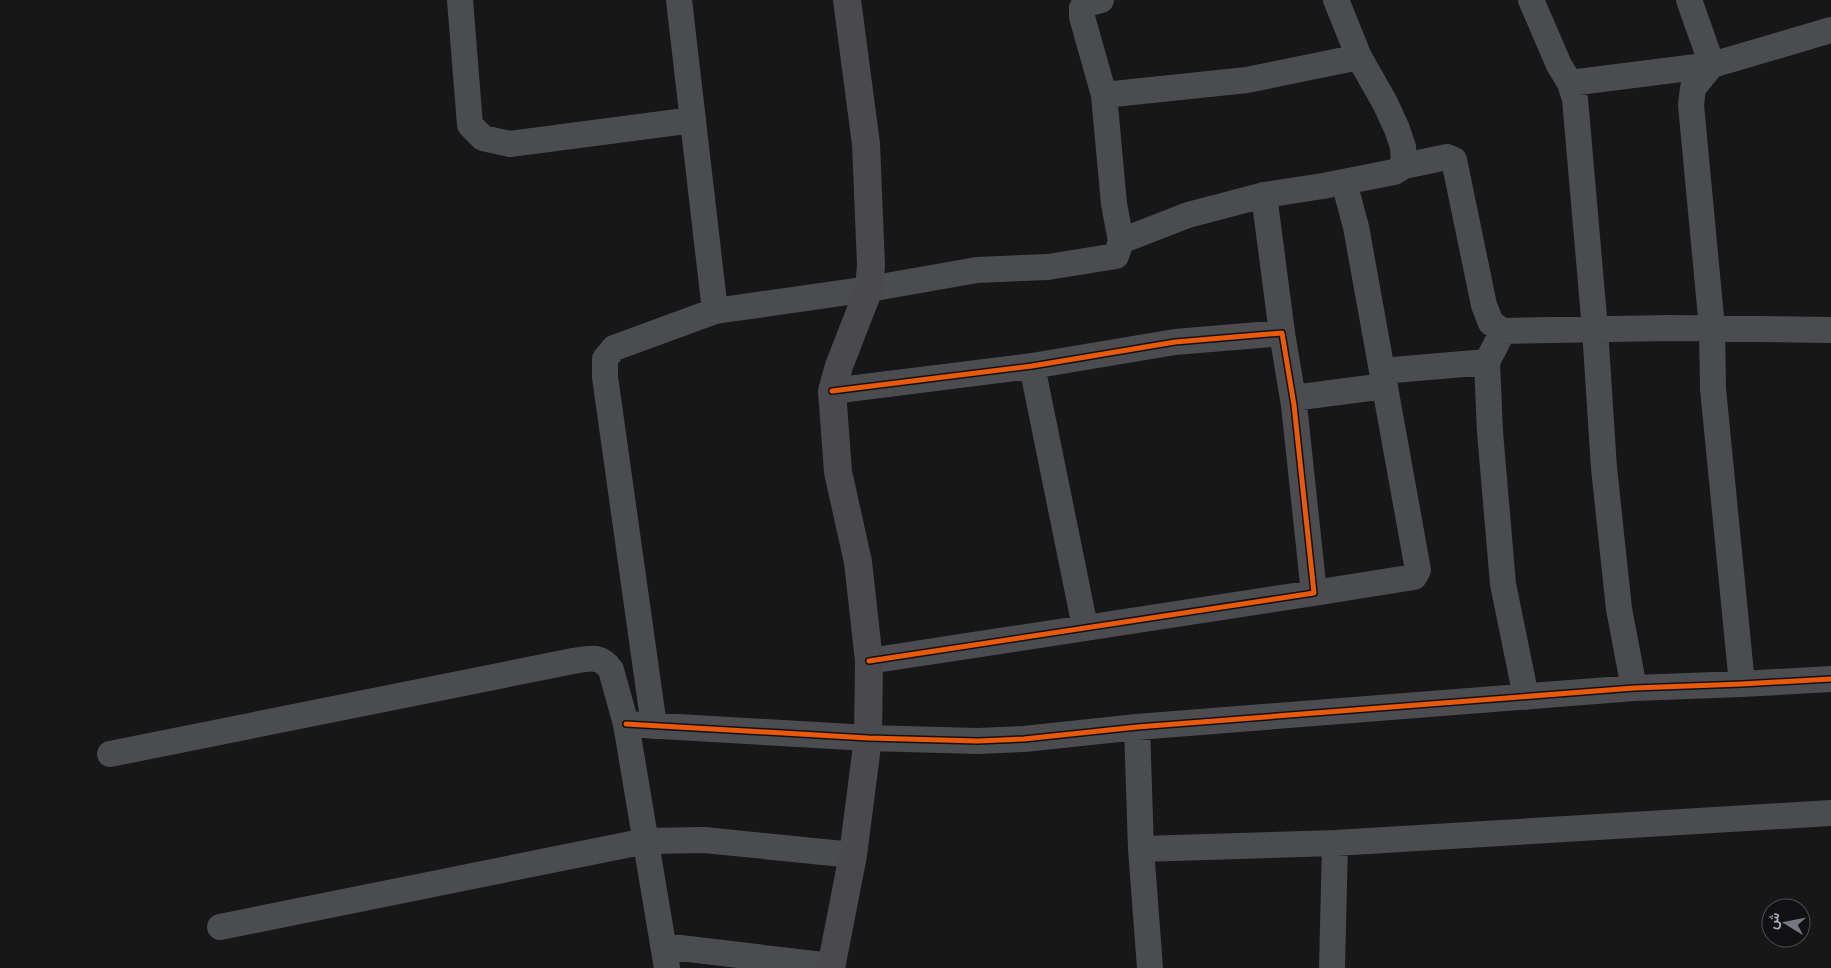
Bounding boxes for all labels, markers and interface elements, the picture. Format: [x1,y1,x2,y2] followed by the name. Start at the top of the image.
[1761,898,1811,948] north arrow
[1763,911,1784,931] text: ش

